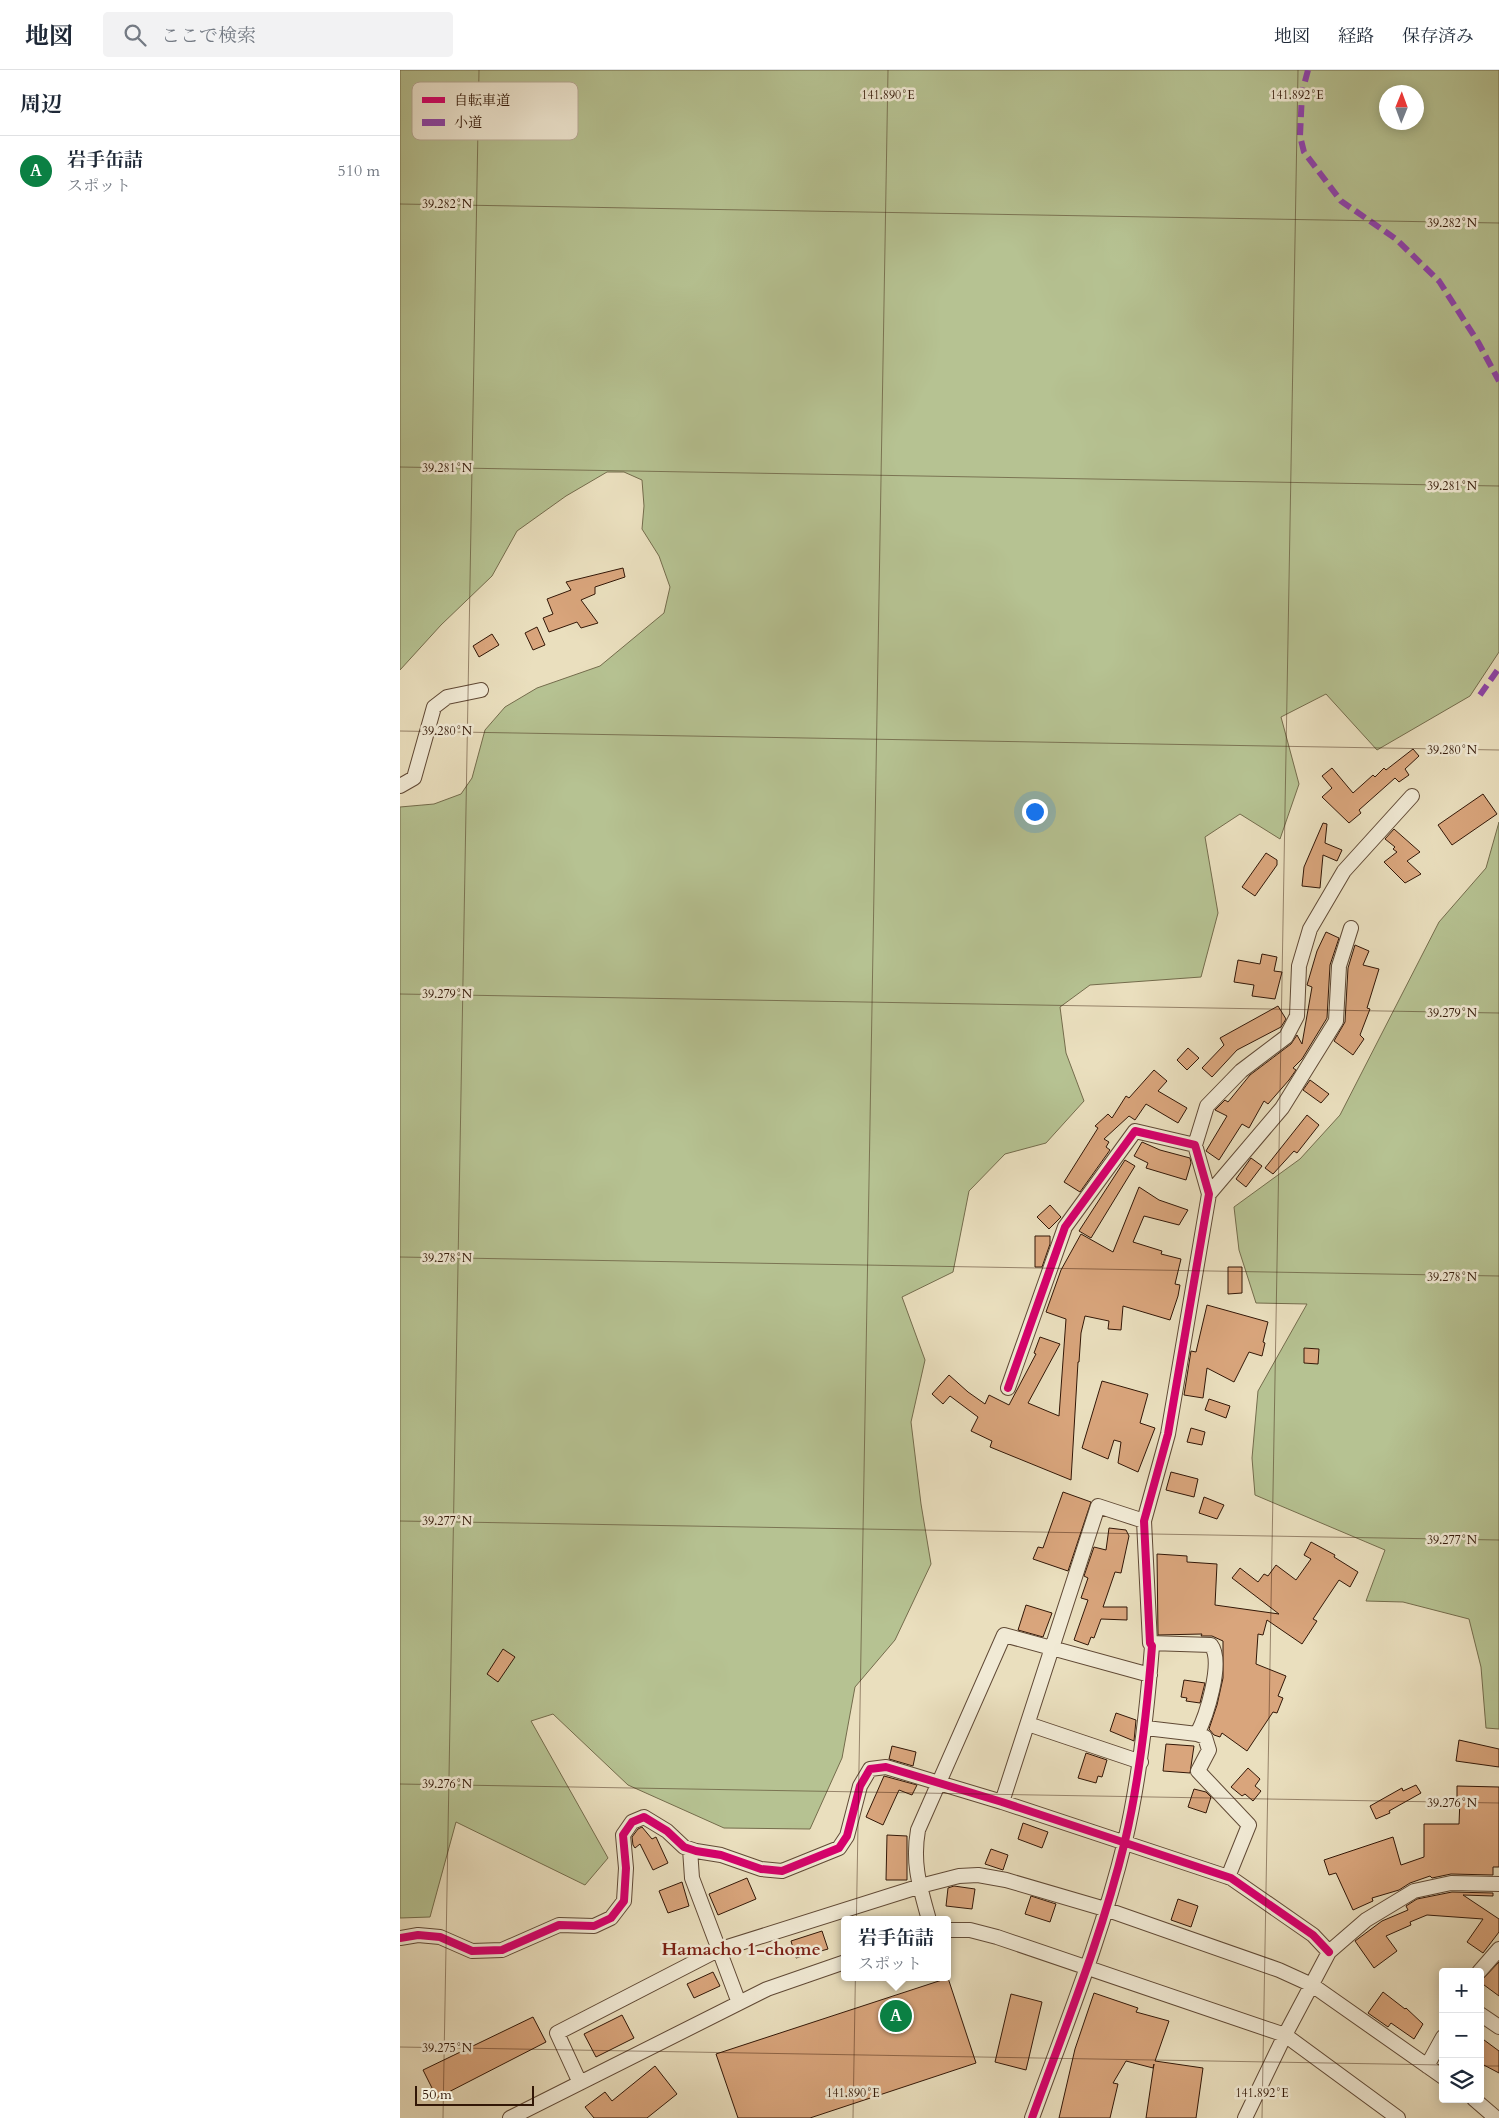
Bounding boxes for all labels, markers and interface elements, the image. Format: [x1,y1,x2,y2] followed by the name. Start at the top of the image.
[103,12,453,57] search box
[25,20,73,53] text: 地図
[121,21,149,49] icon: search
[161,23,256,49] text: ここで検索
[1274,24,1310,49] text: 地図
[1338,24,1374,49] text: 経路
[1402,24,1474,49] text: 保存済み
[412,82,578,140] legend
[1379,85,1424,130] north arrow
[861,87,915,103] text: 141.890°E
[1270,87,1324,103] text: 141.892°E
[20,90,62,119] text: 周辺
[454,91,510,110] text: 自転車道
[454,113,482,132] text: 小道
[67,147,143,173] text: 岩手缶詰
[30,160,42,182] text: A
[338,160,380,182] text: 510 m
[67,175,131,197] text: スポット
[422,196,473,212] text: 39.282°N
[1427,215,1478,231] text: 39.282°N
[422,460,473,476] text: 39.281°N
[1427,478,1478,494] text: 39.281°N
[422,723,473,739] text: 39.280°N
[1427,742,1478,758] text: 39.280°N
[1022,799,1048,825] your location
[422,986,473,1002] text: 39.279°N
[1427,1005,1478,1021] text: 39.279°N
[422,1250,473,1266] text: 39.278°N
[1427,1269,1478,1285] text: 39.278°N
[422,1513,473,1529] text: 39.277°N
[1427,1532,1478,1548] text: 39.277°N
[422,1776,473,1792] text: 39.276°N
[1427,1795,1478,1811] text: 39.276°N
[841,1916,951,1981] popup
[858,1925,934,1951] text: 岩手缶詰
[661,1937,821,1962] district label: Hamacho 1-chome
[858,1953,922,1975] text: スポット
[1439,1968,1484,2103] map controls
[1439,1968,1484,2013] button: +
[880,1997,912,2035] pin: A
[1439,2013,1484,2058] button: −
[422,2040,473,2056] text: 39.275°N
[1439,2058,1484,2103] button: layers
[415,2083,534,2106] scale bar
[422,2085,452,2104] text: 50 m
[826,2085,880,2101] text: 141.890°E
[1235,2085,1289,2101] text: 141.892°E

